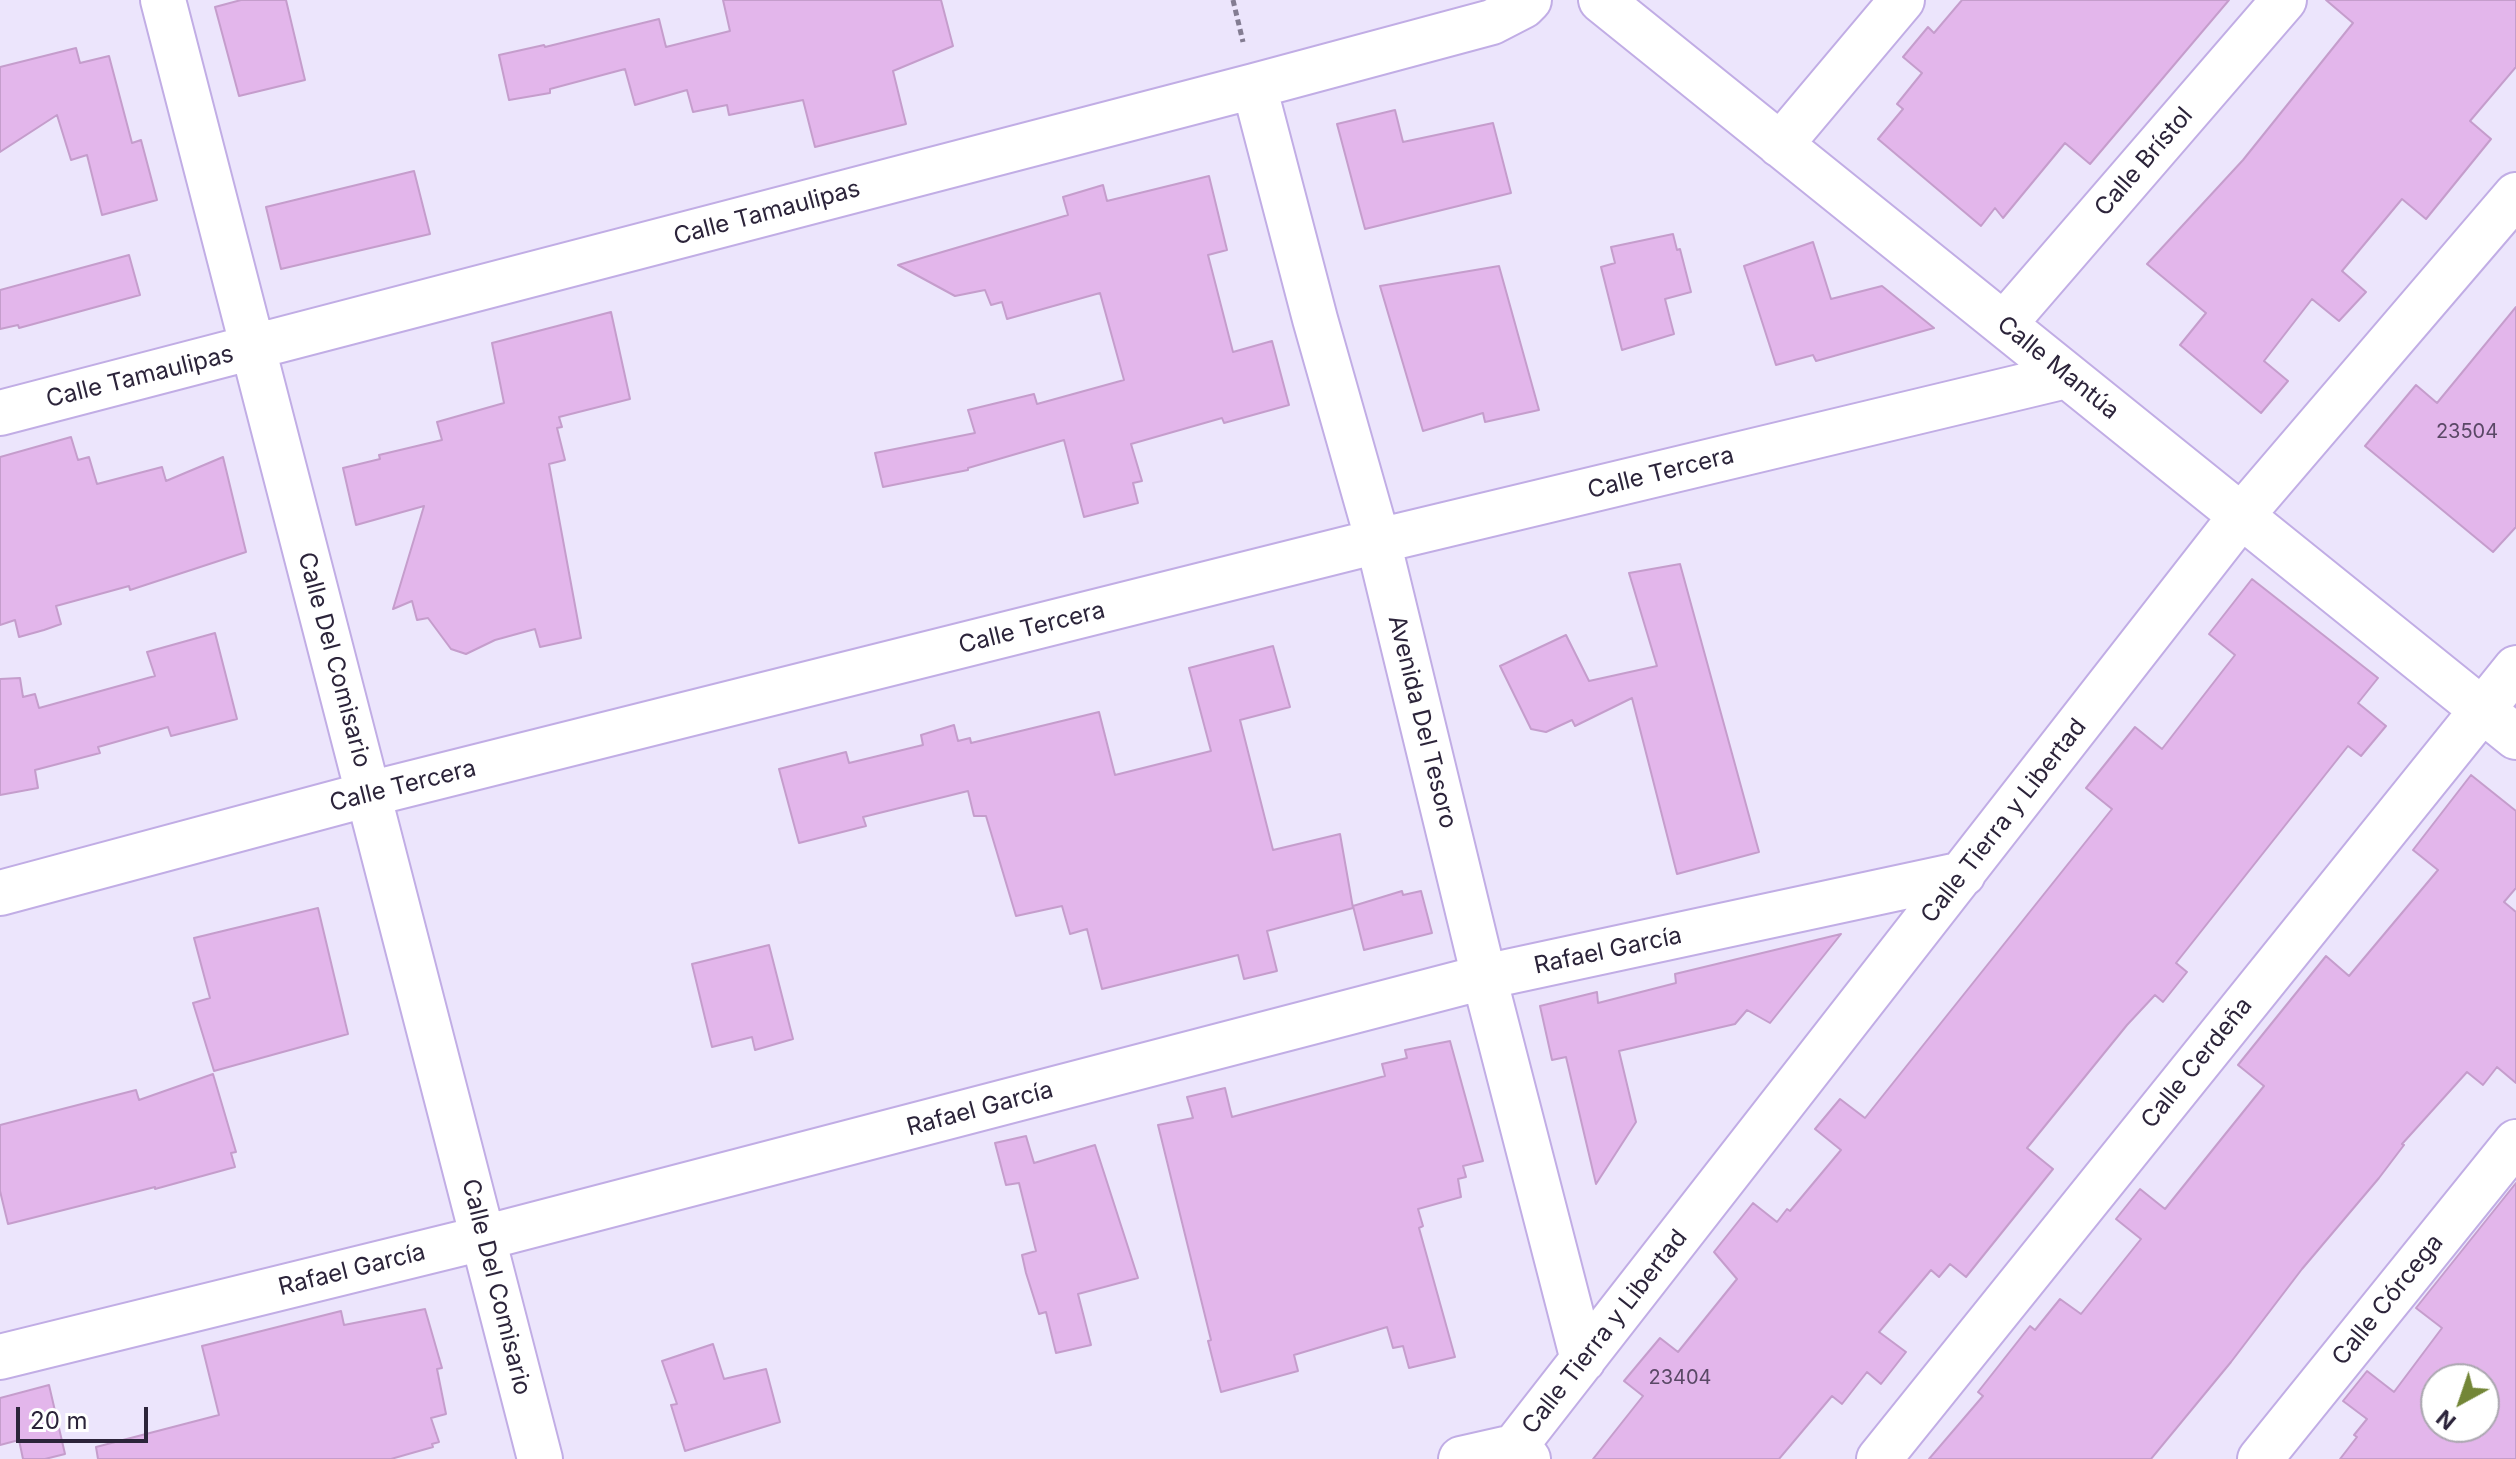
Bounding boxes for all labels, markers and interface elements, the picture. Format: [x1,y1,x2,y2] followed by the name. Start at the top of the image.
[2089,102,2199,222] street label: Calle Brístol
[671,174,863,252] street label: Calle Tamaulipas
[1991,310,2125,426] street label: Calle Mantúa
[43,340,237,414] street label: Calle Tamaulipas
[2436,420,2498,444] house number: 23504
[1585,441,1737,505] street label: Calle Tercera
[291,549,377,771] street label: Calle Del Comisario
[956,596,1108,660] street label: Calle Tercera
[1382,613,1462,831] street label: Avenida Del Tesoro
[1915,713,2093,929] street label: Calle Tierra y Libertad
[327,754,479,818] street label: Calle Tercera
[1531,921,1685,981] street label: Rafael García
[2136,992,2258,1134] street label: Calle Cerdeña
[904,1076,1056,1142] street label: Rafael García
[455,1176,537,1398] street label: Calle Del Comisario
[1516,1224,1694,1440] street label: Calle Tierra y Libertad
[2327,1229,2449,1371] street label: Calle Córcega
[276,1238,428,1302] street label: Rafael García
[2420,1363,2500,1443] north arrow
[1648,1366,1712,1390] house number: 23404
[20,1391,152,1441] scale bar
[2431,1405,2461,1435] text: N
[30,1406,88,1435] text: 20 m

